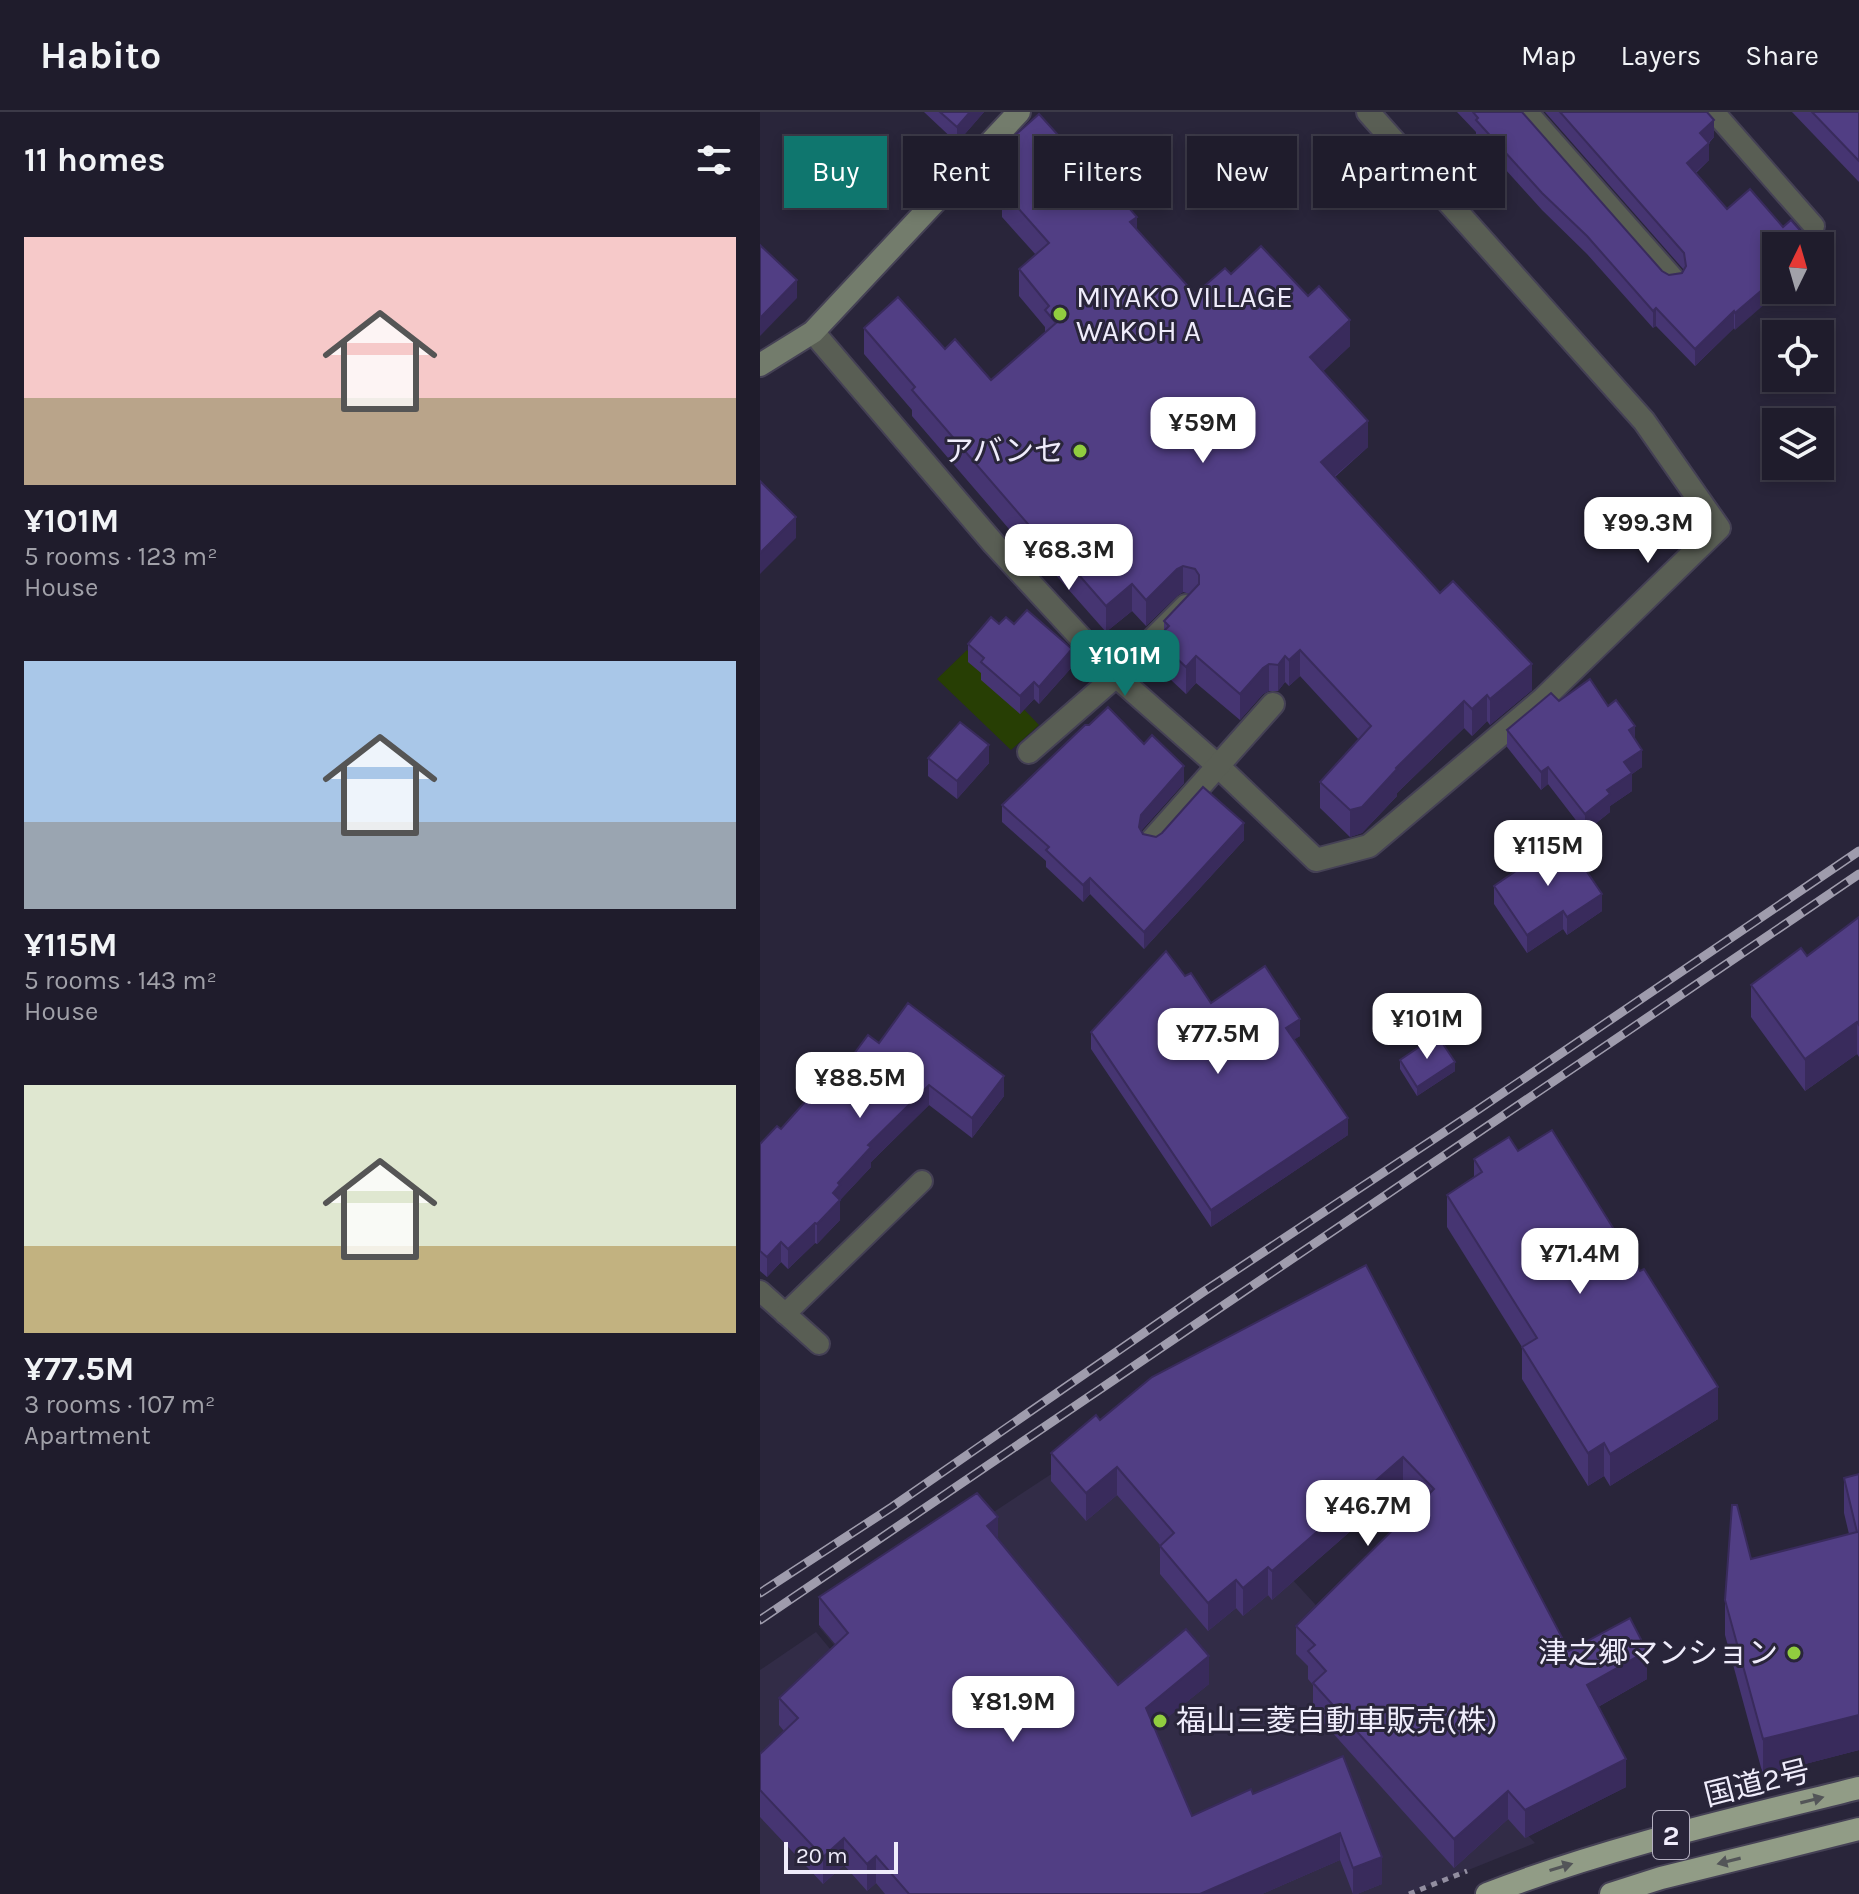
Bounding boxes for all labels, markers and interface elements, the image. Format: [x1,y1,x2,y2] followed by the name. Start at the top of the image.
[40,33,161,78] text: Habito
[1521,39,1576,72] text: Map
[1620,39,1701,72] text: Layers
[1745,39,1819,72] text: Share
[784,136,887,208] chip: Buy
[903,136,1018,208] chip: Rent
[1034,136,1171,208] chip: Filters
[1187,136,1297,208] chip: New
[1313,136,1505,208] chip: Apartment
[692,138,736,182] icon: filters
[24,140,166,180] text: 11 homes
[1762,232,1834,304] north arrow
[1762,232,1834,480] map controls
[1076,279,1293,349] place label: MIYAKO VILLAGE WAKOH A
[308,289,452,433] icon: home
[1051,305,1069,323] marker: MIYAKO VILLAGE WAKOH A
[1762,320,1834,392] button: locate
[1156,397,1250,465] pin: ¥59M
[1169,407,1237,438] text: ¥59M
[1762,408,1834,480] button: layers
[944,433,1064,469] place label: アバンセ
[1071,442,1089,460] marker: アバンセ
[1583,497,1713,565] pin: ¥99.3M
[24,501,119,541] text: ¥101M
[1602,507,1694,538] text: ¥99.3M
[1004,524,1134,592] pin: ¥68.3M
[1023,534,1115,565] text: ¥68.3M
[24,541,218,572] text: 5 rooms · 123 m²
[24,572,98,603] text: House
[1069,630,1181,698] pin: ¥101M
[1089,640,1161,671] text: ¥101M
[308,713,452,857] icon: home
[1492,820,1604,888] pin: ¥115M
[1512,830,1584,861] text: ¥115M
[24,925,118,965] text: ¥115M
[24,965,217,996] text: 5 rooms · 143 m²
[1371,993,1483,1061] pin: ¥101M
[24,996,98,1027] text: House
[1391,1003,1463,1034] text: ¥101M
[1153,1008,1283,1076] pin: ¥77.5M
[1176,1018,1260,1049] text: ¥77.5M
[795,1052,925,1120] pin: ¥88.5M
[814,1062,906,1093] text: ¥88.5M
[308,1137,452,1281] icon: home
[1515,1228,1645,1296] pin: ¥71.4M
[1539,1238,1621,1269] text: ¥71.4M
[24,1349,135,1389] text: ¥77.5M
[24,1389,215,1420] text: 3 rooms · 107 m²
[24,1420,151,1451] text: Apartment
[1303,1480,1433,1548] pin: ¥46.7M
[1324,1490,1412,1521] text: ¥46.7M
[1538,1635,1778,1671] place label: 津之郷マンション
[1785,1644,1803,1662] marker: 津之郷マンション
[948,1676,1078,1744] pin: ¥81.9M
[970,1686,1056,1717] text: ¥81.9M
[1176,1703,1497,1739] place label: 福山三菱自動車販売(株)
[1151,1712,1169,1730] marker: 福山三菱自動車販売(株)
[1701,1753,1813,1813] street label: 国道2号
[1799,1793,1824,1806] one-way arrow
[1653,1811,1689,1859] road number: 2
[784,1838,898,1874] scale bar
[796,1843,848,1869] text: 20 m
[1716,1856,1741,1868] one-way arrow
[1549,1861,1573,1873] one-way arrow

